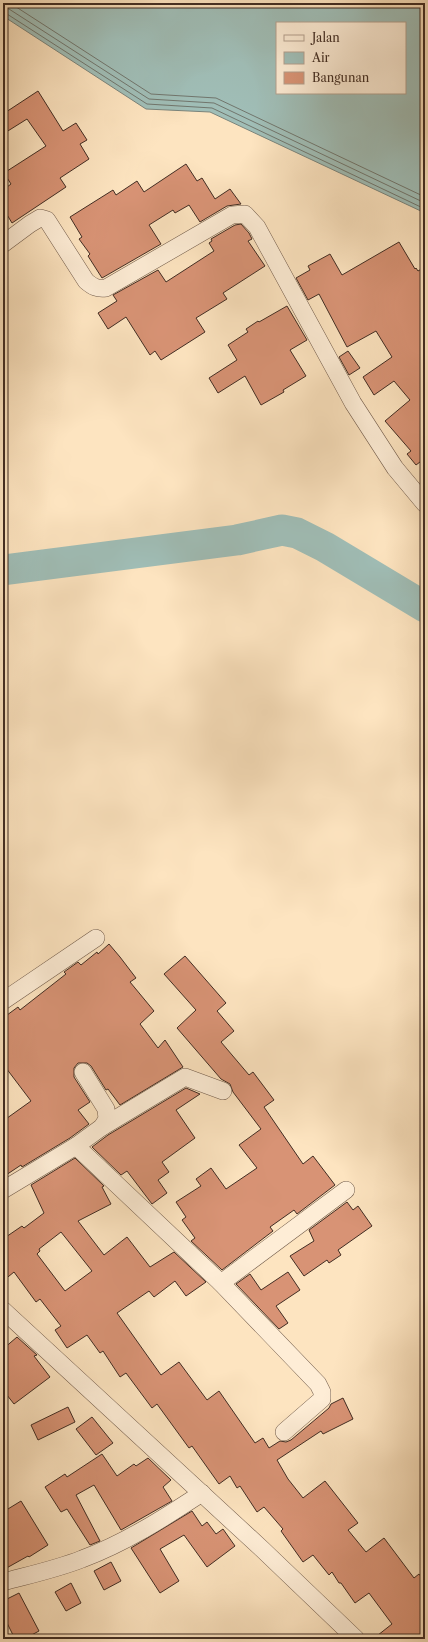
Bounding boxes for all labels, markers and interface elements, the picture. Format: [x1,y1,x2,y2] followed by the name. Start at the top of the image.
[276,22,406,94] legend
[310,30,340,45] text: Jalan
[311,50,330,65] text: Air
[312,70,370,85] text: Bangunan

